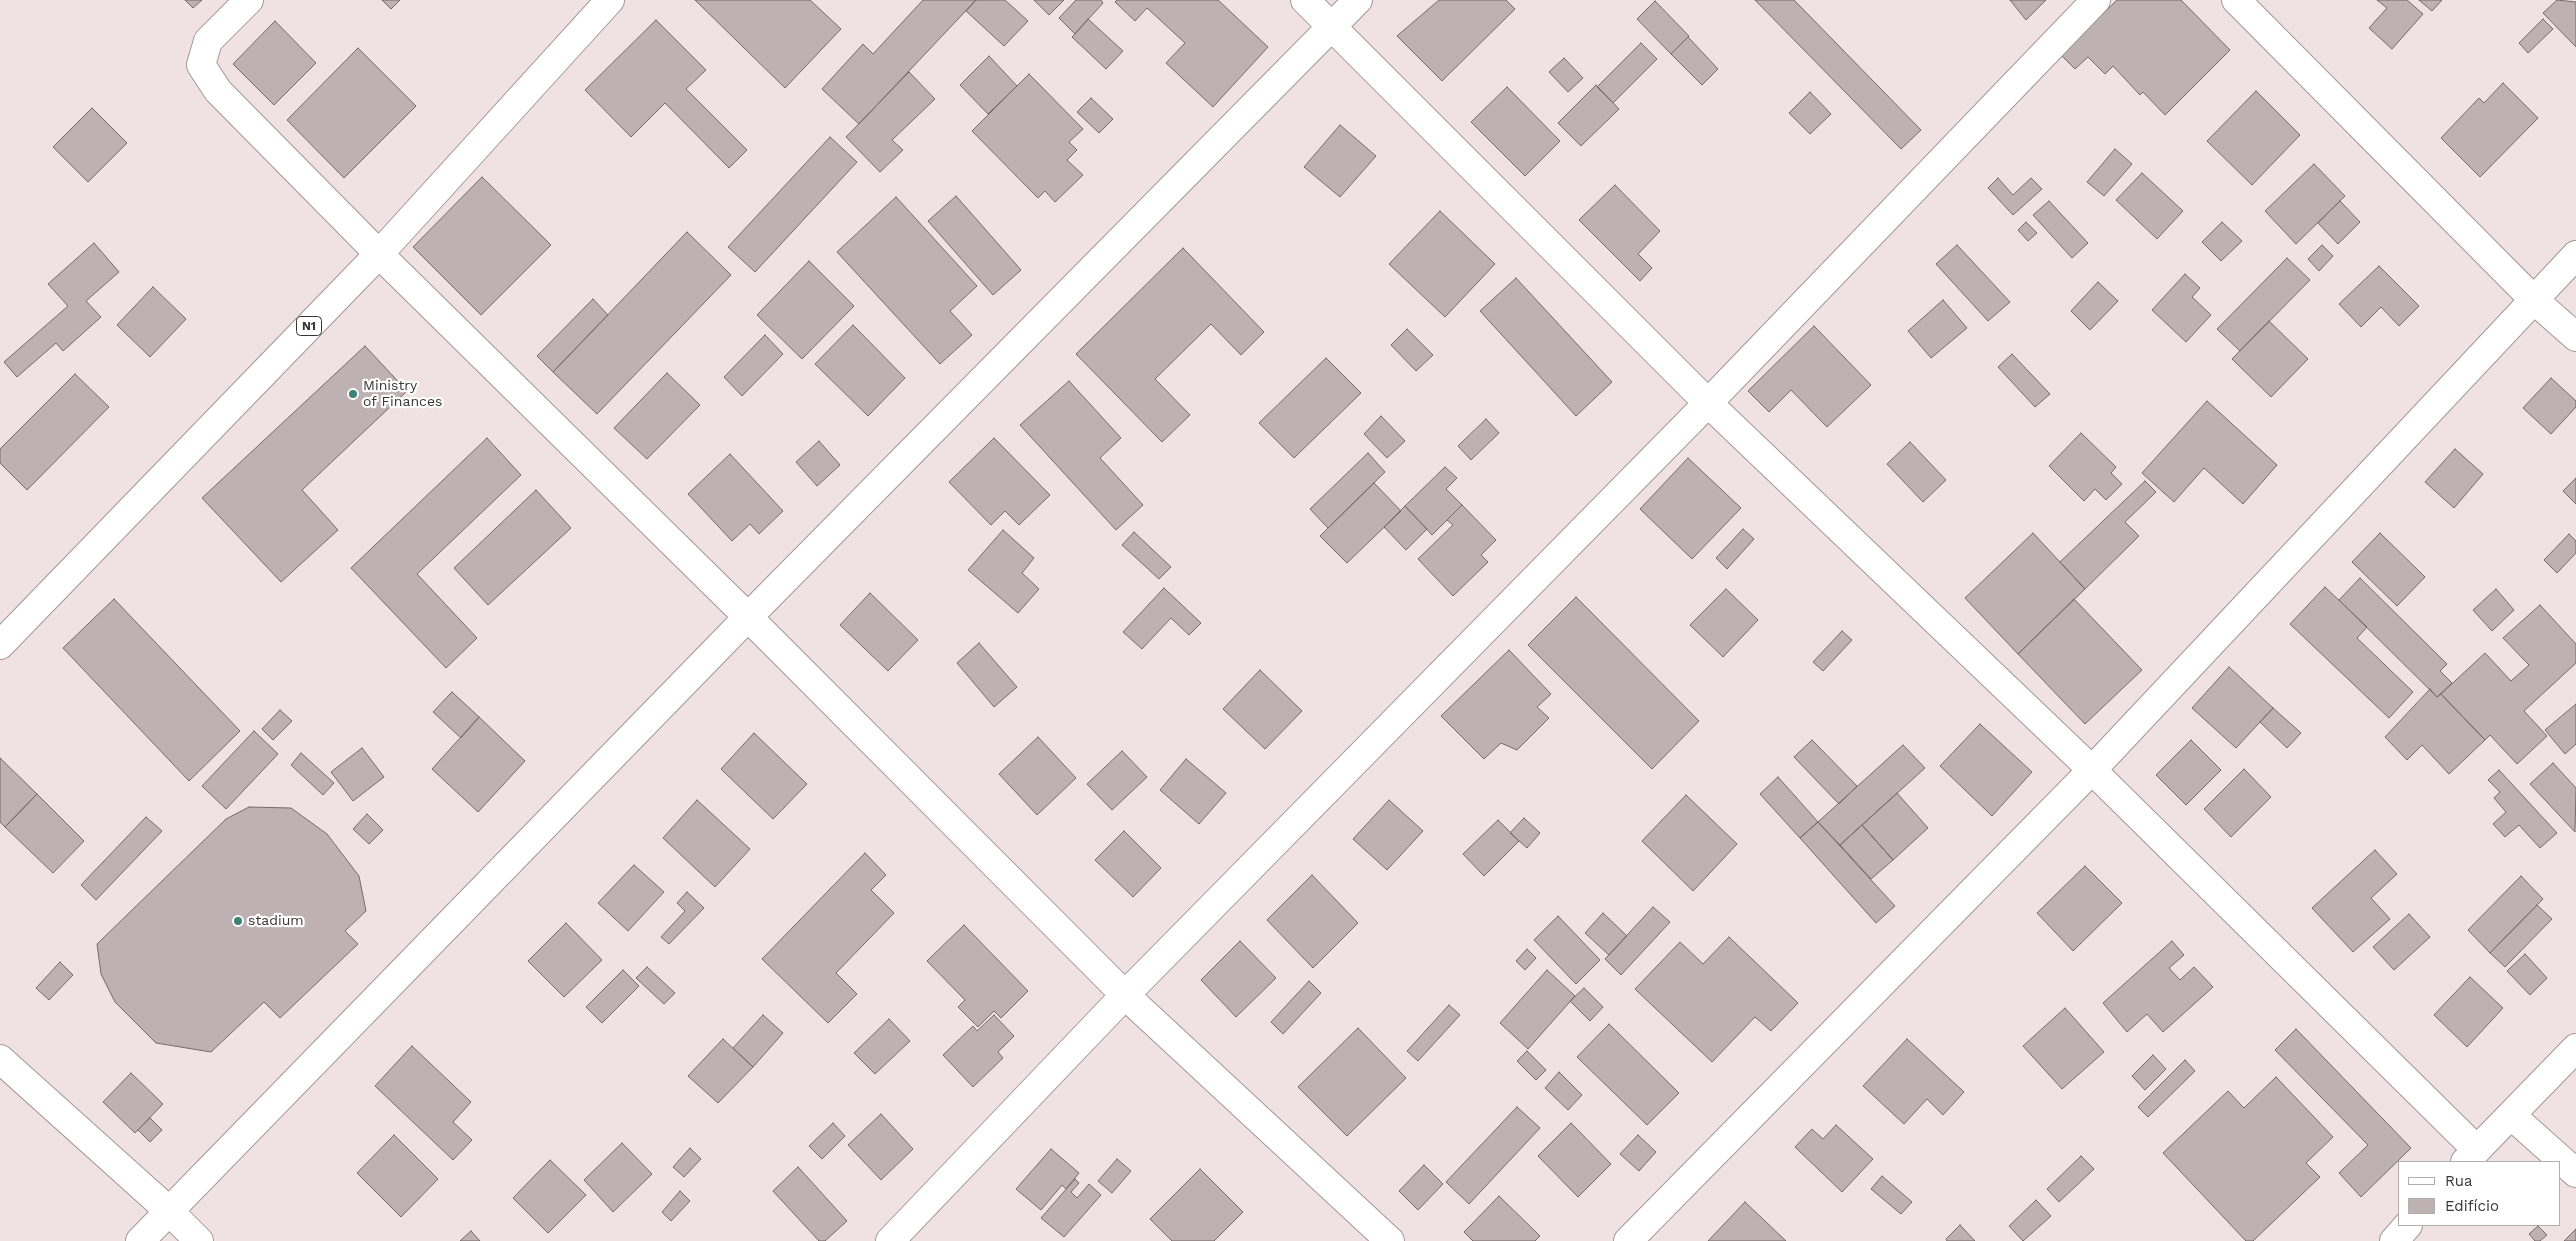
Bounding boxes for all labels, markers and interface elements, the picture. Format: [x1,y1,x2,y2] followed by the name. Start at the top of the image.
[296,316,322,336] road number: N1
[363,378,442,411] place label: Ministry of Finances
[347,388,359,400] marker: Ministry of Finances
[248,913,304,929] place label: stadium
[232,915,244,927] marker: stadium
[2398,1161,2561,1226] legend
[2445,1172,2473,1190] text: Rua
[2445,1197,2499,1215] text: Edifício

